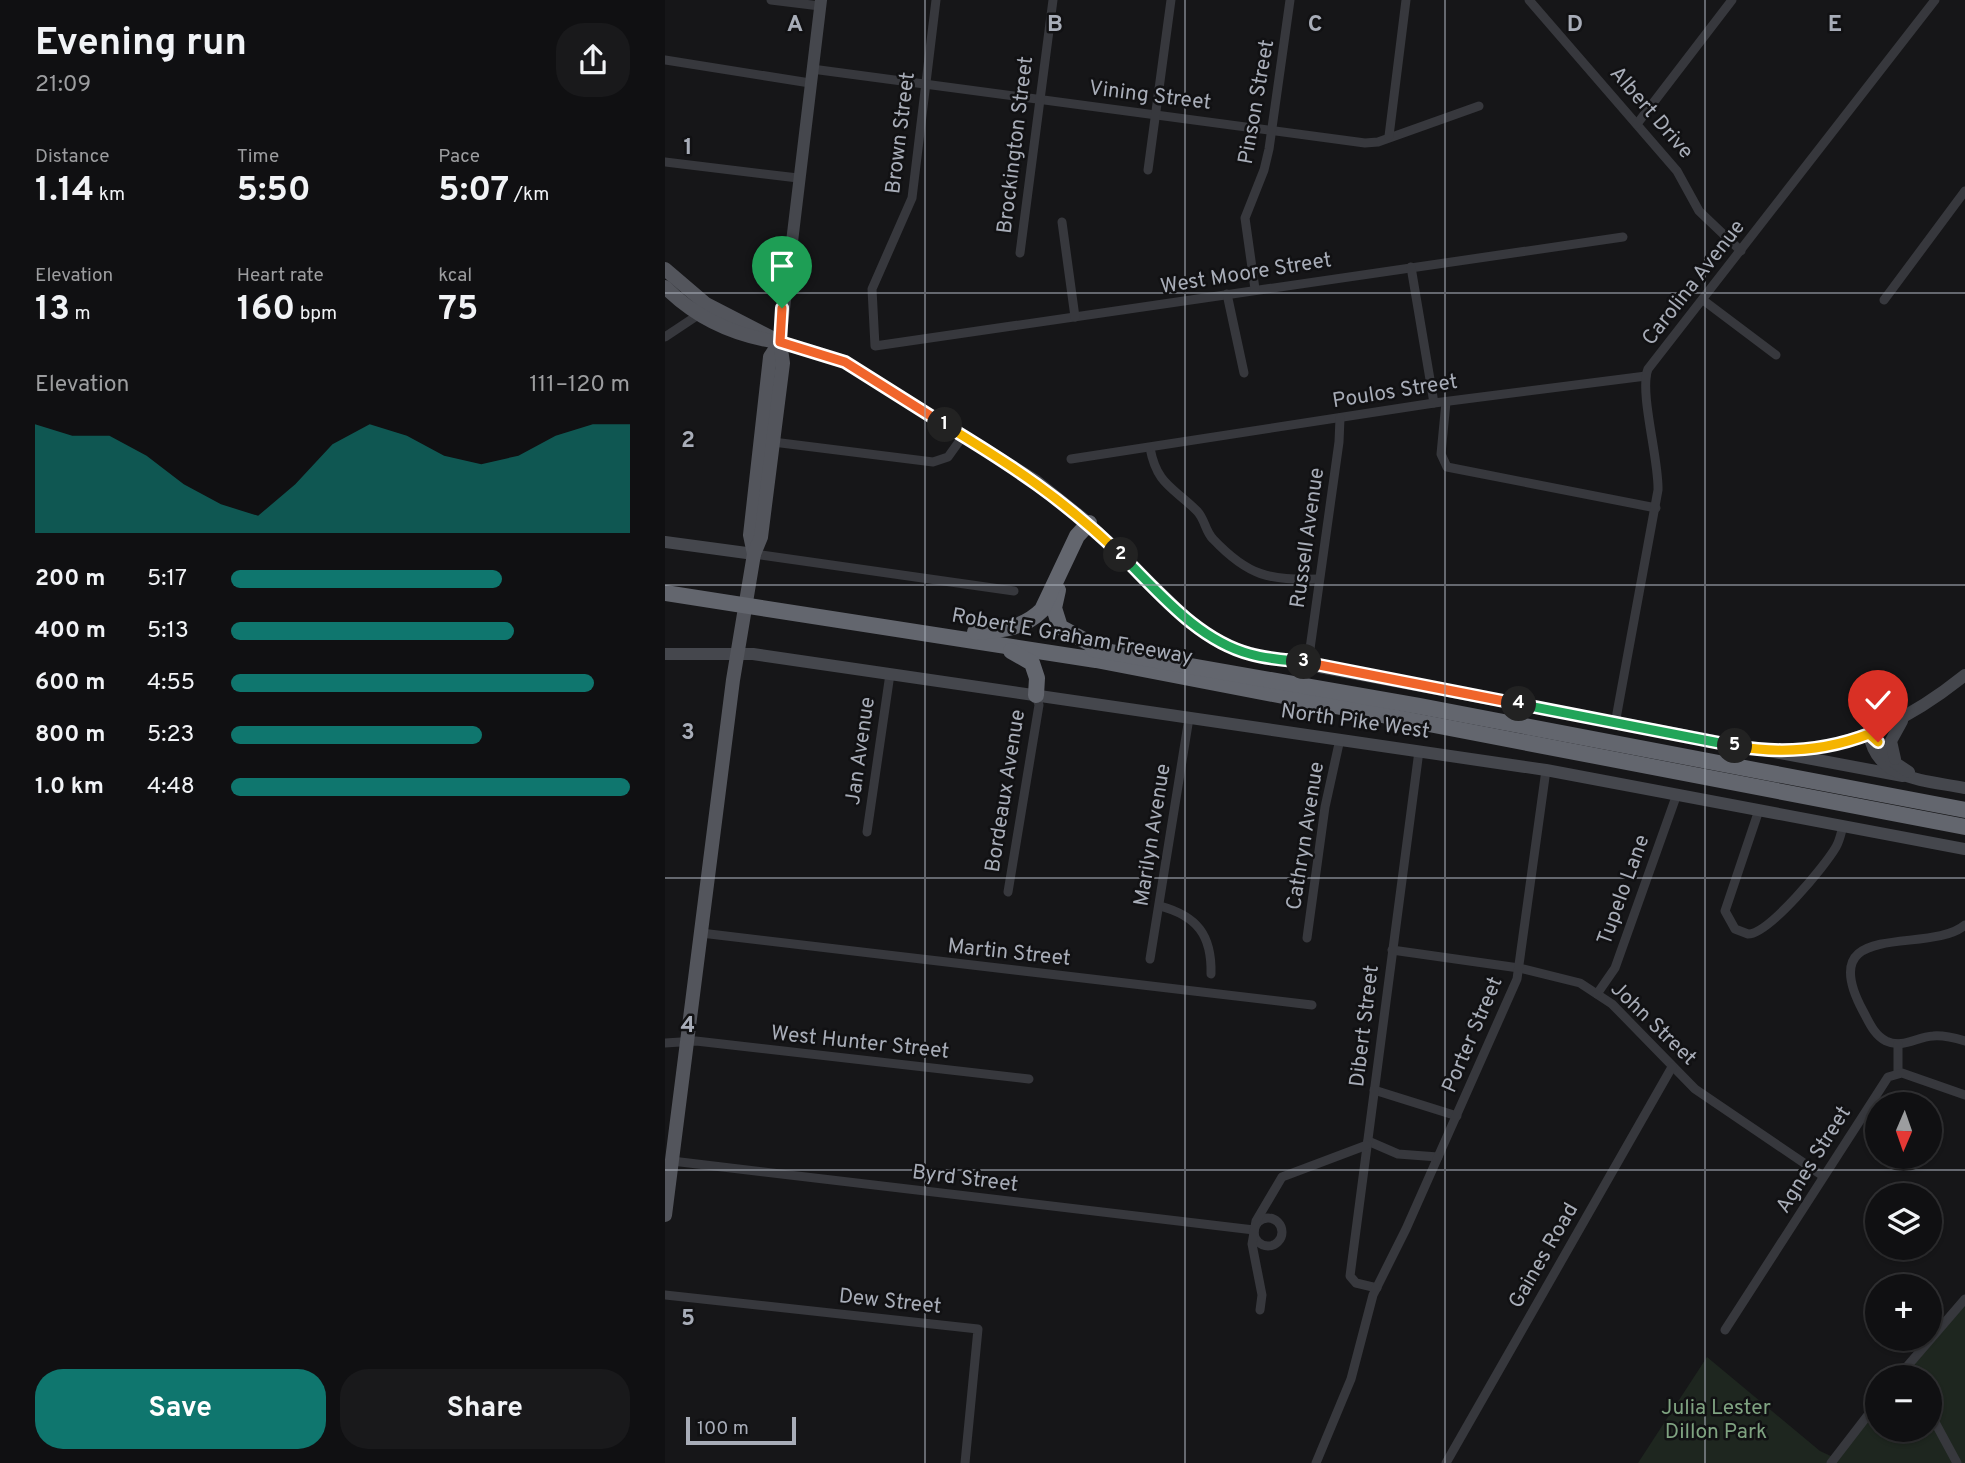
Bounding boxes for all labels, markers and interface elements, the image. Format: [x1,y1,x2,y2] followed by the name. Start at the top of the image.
[787,11,803,40] text: A
[1047,11,1063,40] text: B
[1308,11,1322,40] text: C
[1567,11,1583,40] text: D
[1828,11,1842,40] text: E
[35,20,247,69] text: Evening run
[556,23,630,97] button: share
[1233,38,1281,166] street label: Pinson Street
[992,55,1040,235] street label: Brockington Street
[1603,61,1699,165] street label: Albert Drive
[35,71,91,100] text: 21:09
[880,71,922,195] street label: Brown Street
[1087,75,1213,117] street label: Vining Street
[683,134,693,163] text: 1
[35,145,110,169] text: Distance
[237,145,279,169] text: Time
[438,145,480,169] text: Pace
[35,169,94,213] text: 1.14
[237,169,311,213] text: 5:50
[438,169,509,213] text: 5:07
[94,183,125,207] text: km
[509,183,549,207] text: /km
[1636,215,1752,351] street label: Carolina Avenue
[752,236,812,308] pin
[763,247,801,285] icon: arrive
[1158,247,1334,301] street label: West Moore Street
[35,264,113,288] text: Elevation
[237,264,324,288] text: Heart rate
[438,264,472,288] text: kcal
[35,288,70,332] text: 13
[237,288,295,332] text: 160
[438,288,479,332] text: 75
[70,302,91,326] text: m
[295,302,337,326] text: bpm
[1330,369,1460,415] street label: Poulos Street
[35,371,130,400] text: Elevation
[529,371,630,400] text: 111–120 m
[927,408,963,442] pin: 1
[941,412,948,436] text: 1
[681,427,695,456] text: 2
[1285,466,1331,610] street label: Russell Avenue
[1103,538,1139,572] pin: 2
[1115,542,1126,566] text: 2
[35,565,105,594] text: 200 m
[147,565,187,594] text: 5:17
[949,602,1195,672] street label: Robert E Graham Freeway
[35,617,106,646] text: 400 m
[147,617,189,646] text: 5:13
[1287,644,1321,680] pin: 3
[1298,649,1309,673] text: 3
[35,669,105,698] text: 600 m
[147,669,195,698] text: 4:55
[1848,670,1908,742] pin
[1859,681,1897,719] icon: check
[1501,686,1537,722] pin: 4
[1512,691,1525,715] text: 4
[840,695,882,807] street label: Jan Avenue
[1279,698,1431,746] street label: North Pike West
[980,708,1032,874] street label: Bordeaux Avenue
[681,719,695,748] text: 3
[35,721,105,750] text: 800 m
[147,721,194,750] text: 5:23
[1717,728,1753,764] pin: 5
[1729,733,1740,757] text: 5
[1281,760,1331,912] street label: Cathryn Avenue
[1128,762,1178,908] street label: Marilyn Avenue
[35,773,104,802] text: 1.0 km
[147,773,195,802] text: 4:48
[1592,831,1656,949] street label: Tupelo Lane
[946,933,1072,973] street label: Martin Street
[1344,964,1386,1088] street label: Dibert Street
[1436,973,1510,1097] street label: Porter Street
[1604,976,1702,1072] street label: John Street
[681,1012,695,1041] text: 4
[770,1020,950,1066] street label: West Hunter Street
[1865,1092,1943,1169] north arrow
[1865,1092,1942,1442] map controls
[1770,1101,1858,1219] street label: Agnes Street
[910,1159,1020,1199] street label: Byrd Street
[1865,1183,1942,1260] button: layers
[1503,1198,1585,1314] street label: Gaines Road
[1865,1274,1942,1351] button: +
[837,1283,943,1321] street label: Dew Street
[681,1305,695,1334] text: 5
[1865,1365,1942,1442] button: −
[35,1369,326,1449] button: Save
[340,1369,630,1449] button: Share
[1661,1395,1771,1446] park label: Julia Lester Dillon Park
[686,1414,796,1446] scale bar
[697,1417,749,1441] text: 100 m

